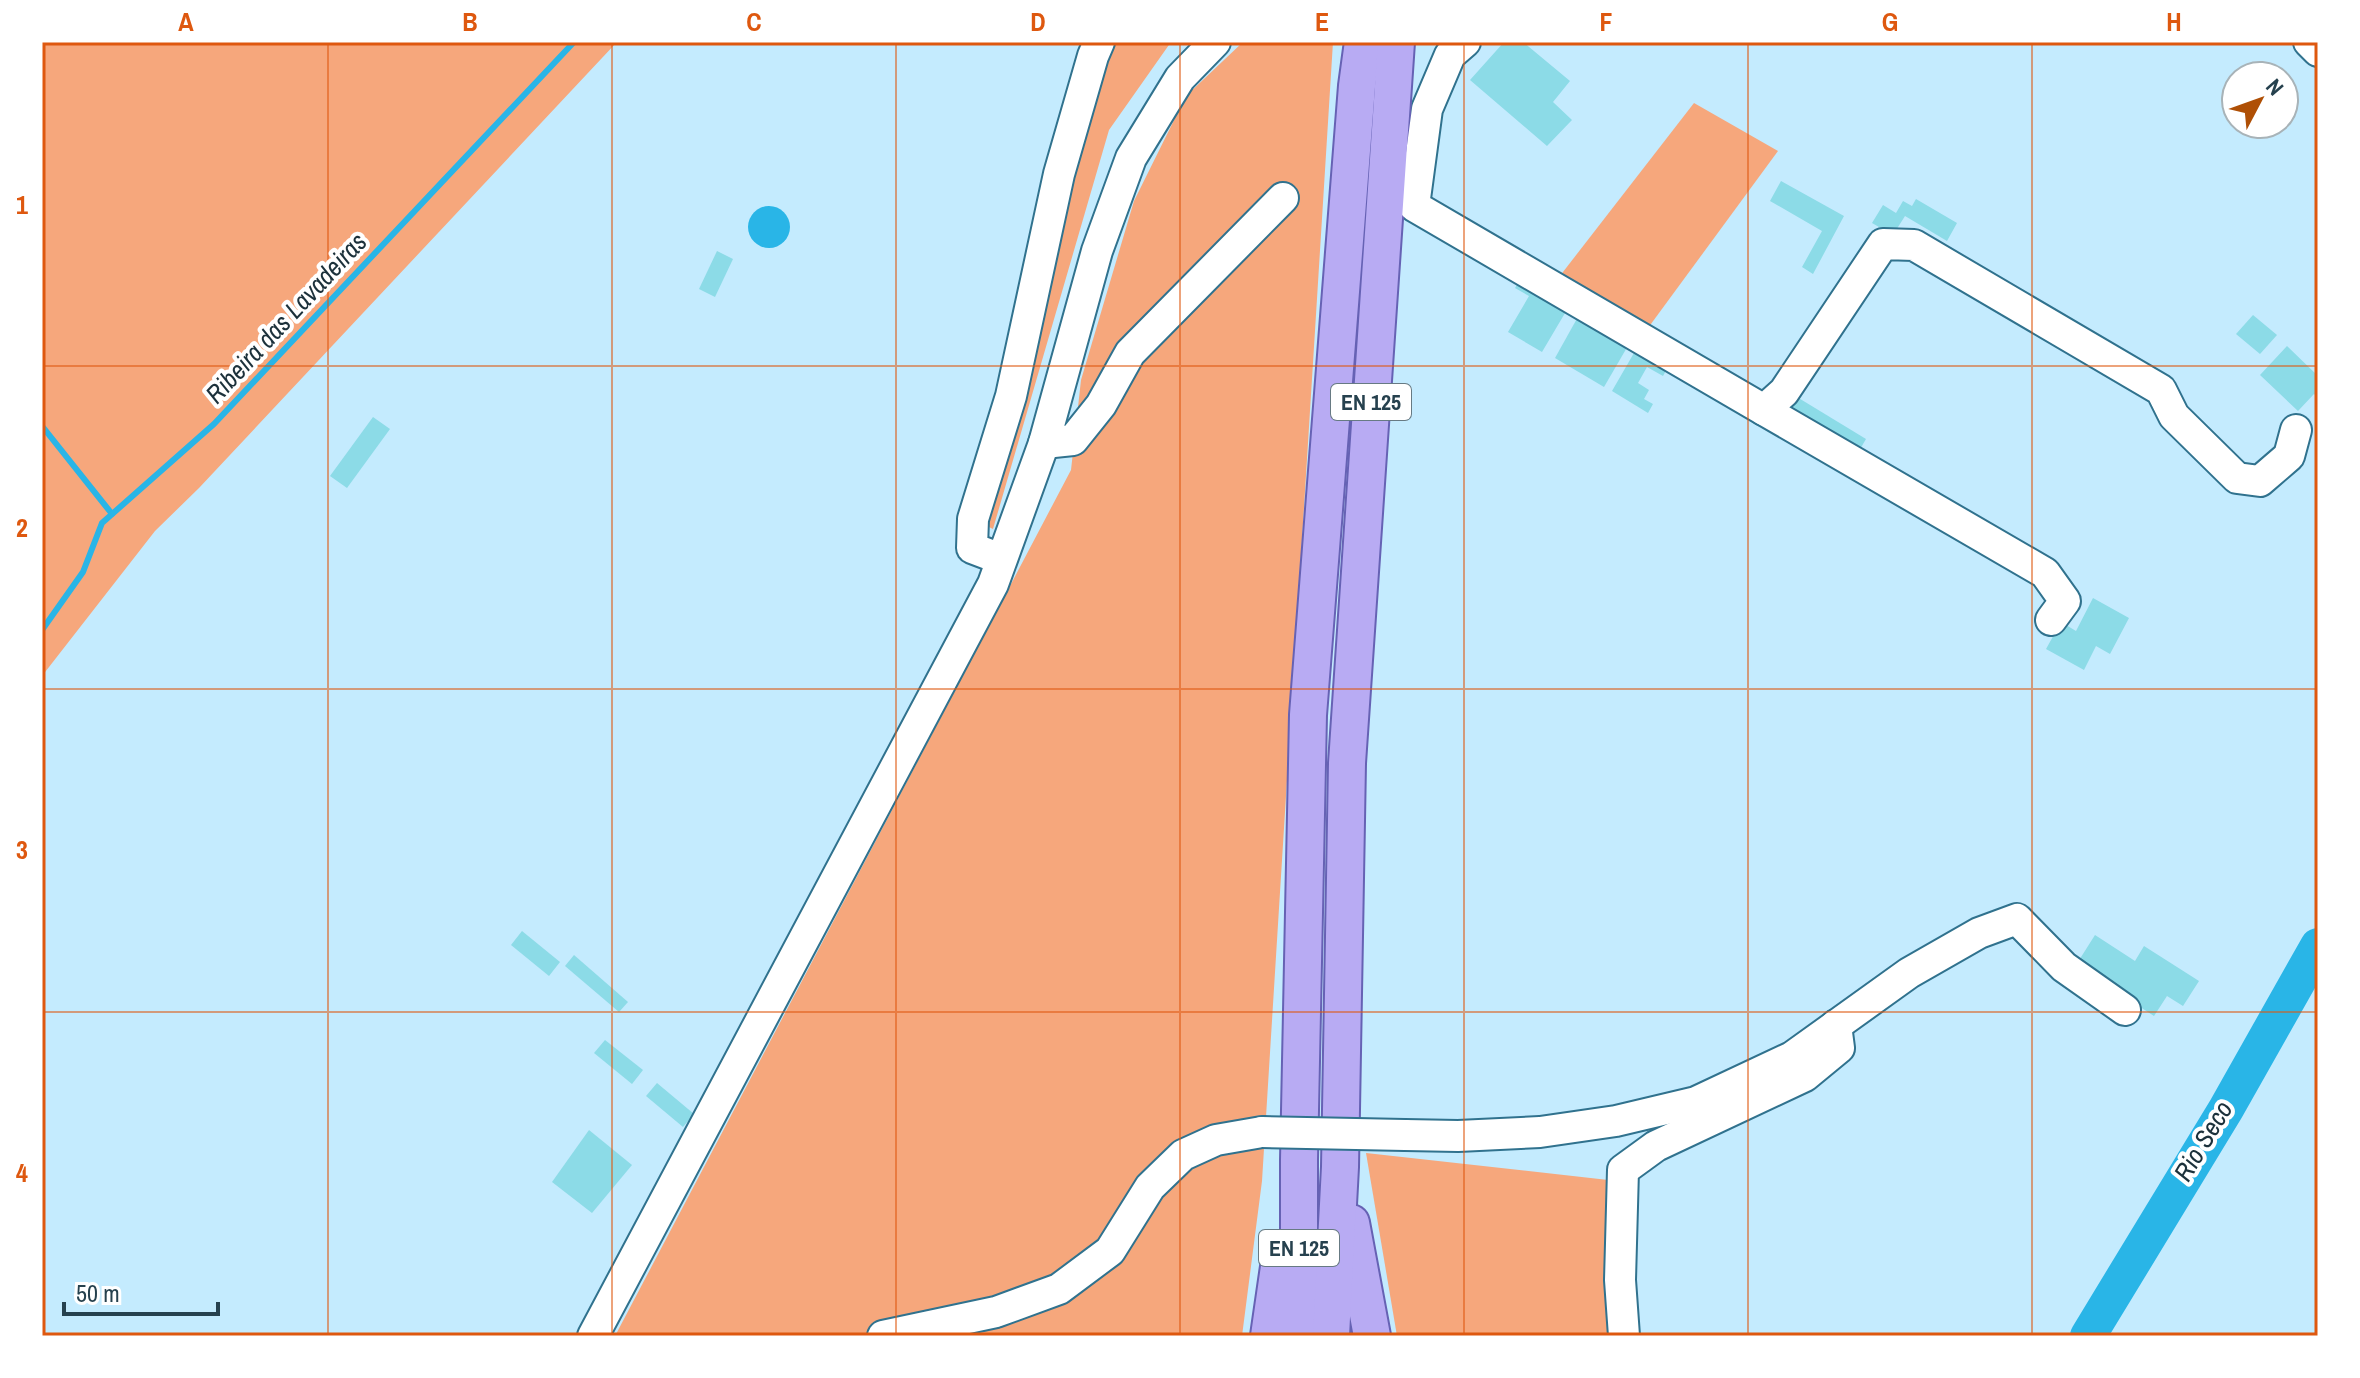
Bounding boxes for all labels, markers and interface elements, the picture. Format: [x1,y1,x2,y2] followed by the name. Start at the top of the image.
[178,4,194,39] text: A
[462,4,478,39] text: B
[746,4,762,39] text: C
[1030,4,1046,39] text: D
[1315,4,1329,39] text: E
[1599,4,1613,39] text: F
[1882,4,1898,39] text: G
[2166,4,2182,39] text: H
[2220,60,2300,140] north arrow
[2259,72,2291,102] text: N
[16,187,28,222] text: 1
[197,225,374,411] water label: Ribeira das Lavadeiras
[1331,384,1411,420] road number: EN 125
[16,510,28,545] text: 2
[16,832,28,867] text: 3
[2165,1094,2240,1187] water label: Rio Seco
[16,1155,28,1190] text: 4
[1259,1230,1339,1266] road number: EN 125
[64,1266,218,1316] scale bar
[76,1277,120,1309] text: 50 m

